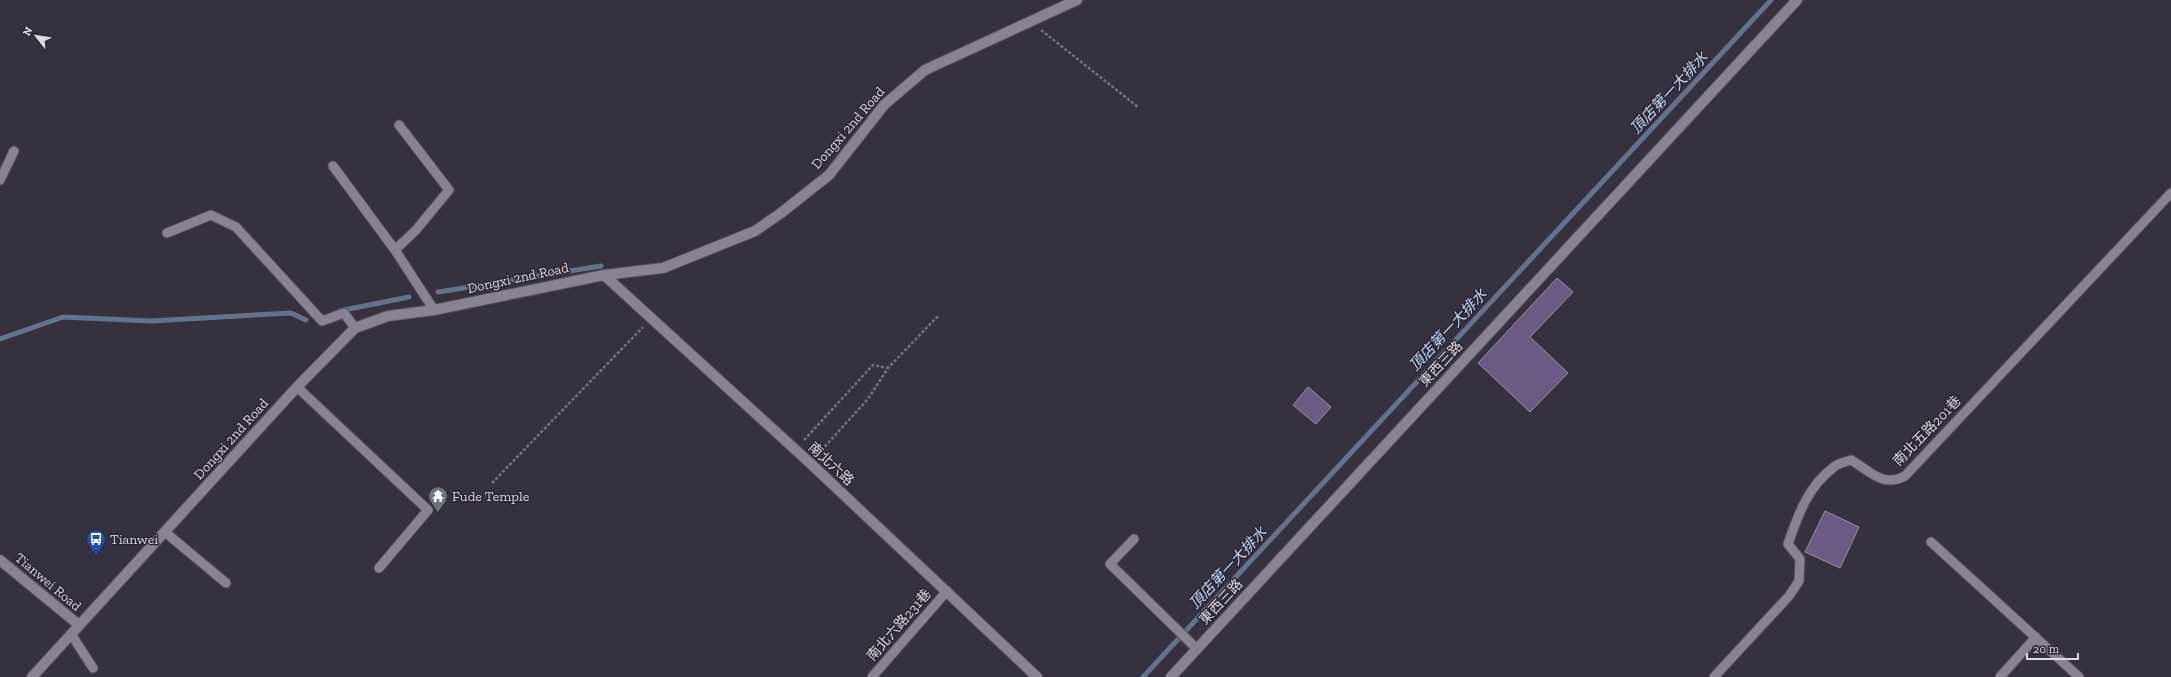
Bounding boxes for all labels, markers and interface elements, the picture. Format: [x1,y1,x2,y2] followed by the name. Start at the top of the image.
[16,16,56,56] north arrow
[20,24,36,38] text: N
[1627,48,1712,138] water label: 頂店第一大排水
[808,83,888,173] street label: Dongxi 2nd Road
[466,259,571,297] street label: Dongxi 2nd Road
[1406,285,1491,375] water label: 頂店第一大排水
[1416,338,1466,390] street label: 東西三路
[1889,392,1965,470] street label: 南北五路201巷
[190,395,272,483] street label: Dongxi 2nd Road
[805,439,857,489] street label: 南北六路
[427,485,449,513] temple icon: Fude Temple
[452,488,530,505] place label: Fude Temple
[1186,523,1271,613] water label: 頂店第一大排水
[85,528,107,556] bus stop icon: Tianwei
[110,531,158,548] place label: Tianwei
[11,549,85,615] street label: Tianwei Road
[1196,576,1246,628] street label: 東西三路
[863,586,935,664] street label: 南北六路231巷
[2027,635,2078,661] scale bar
[2033,642,2060,656] text: 20 m

